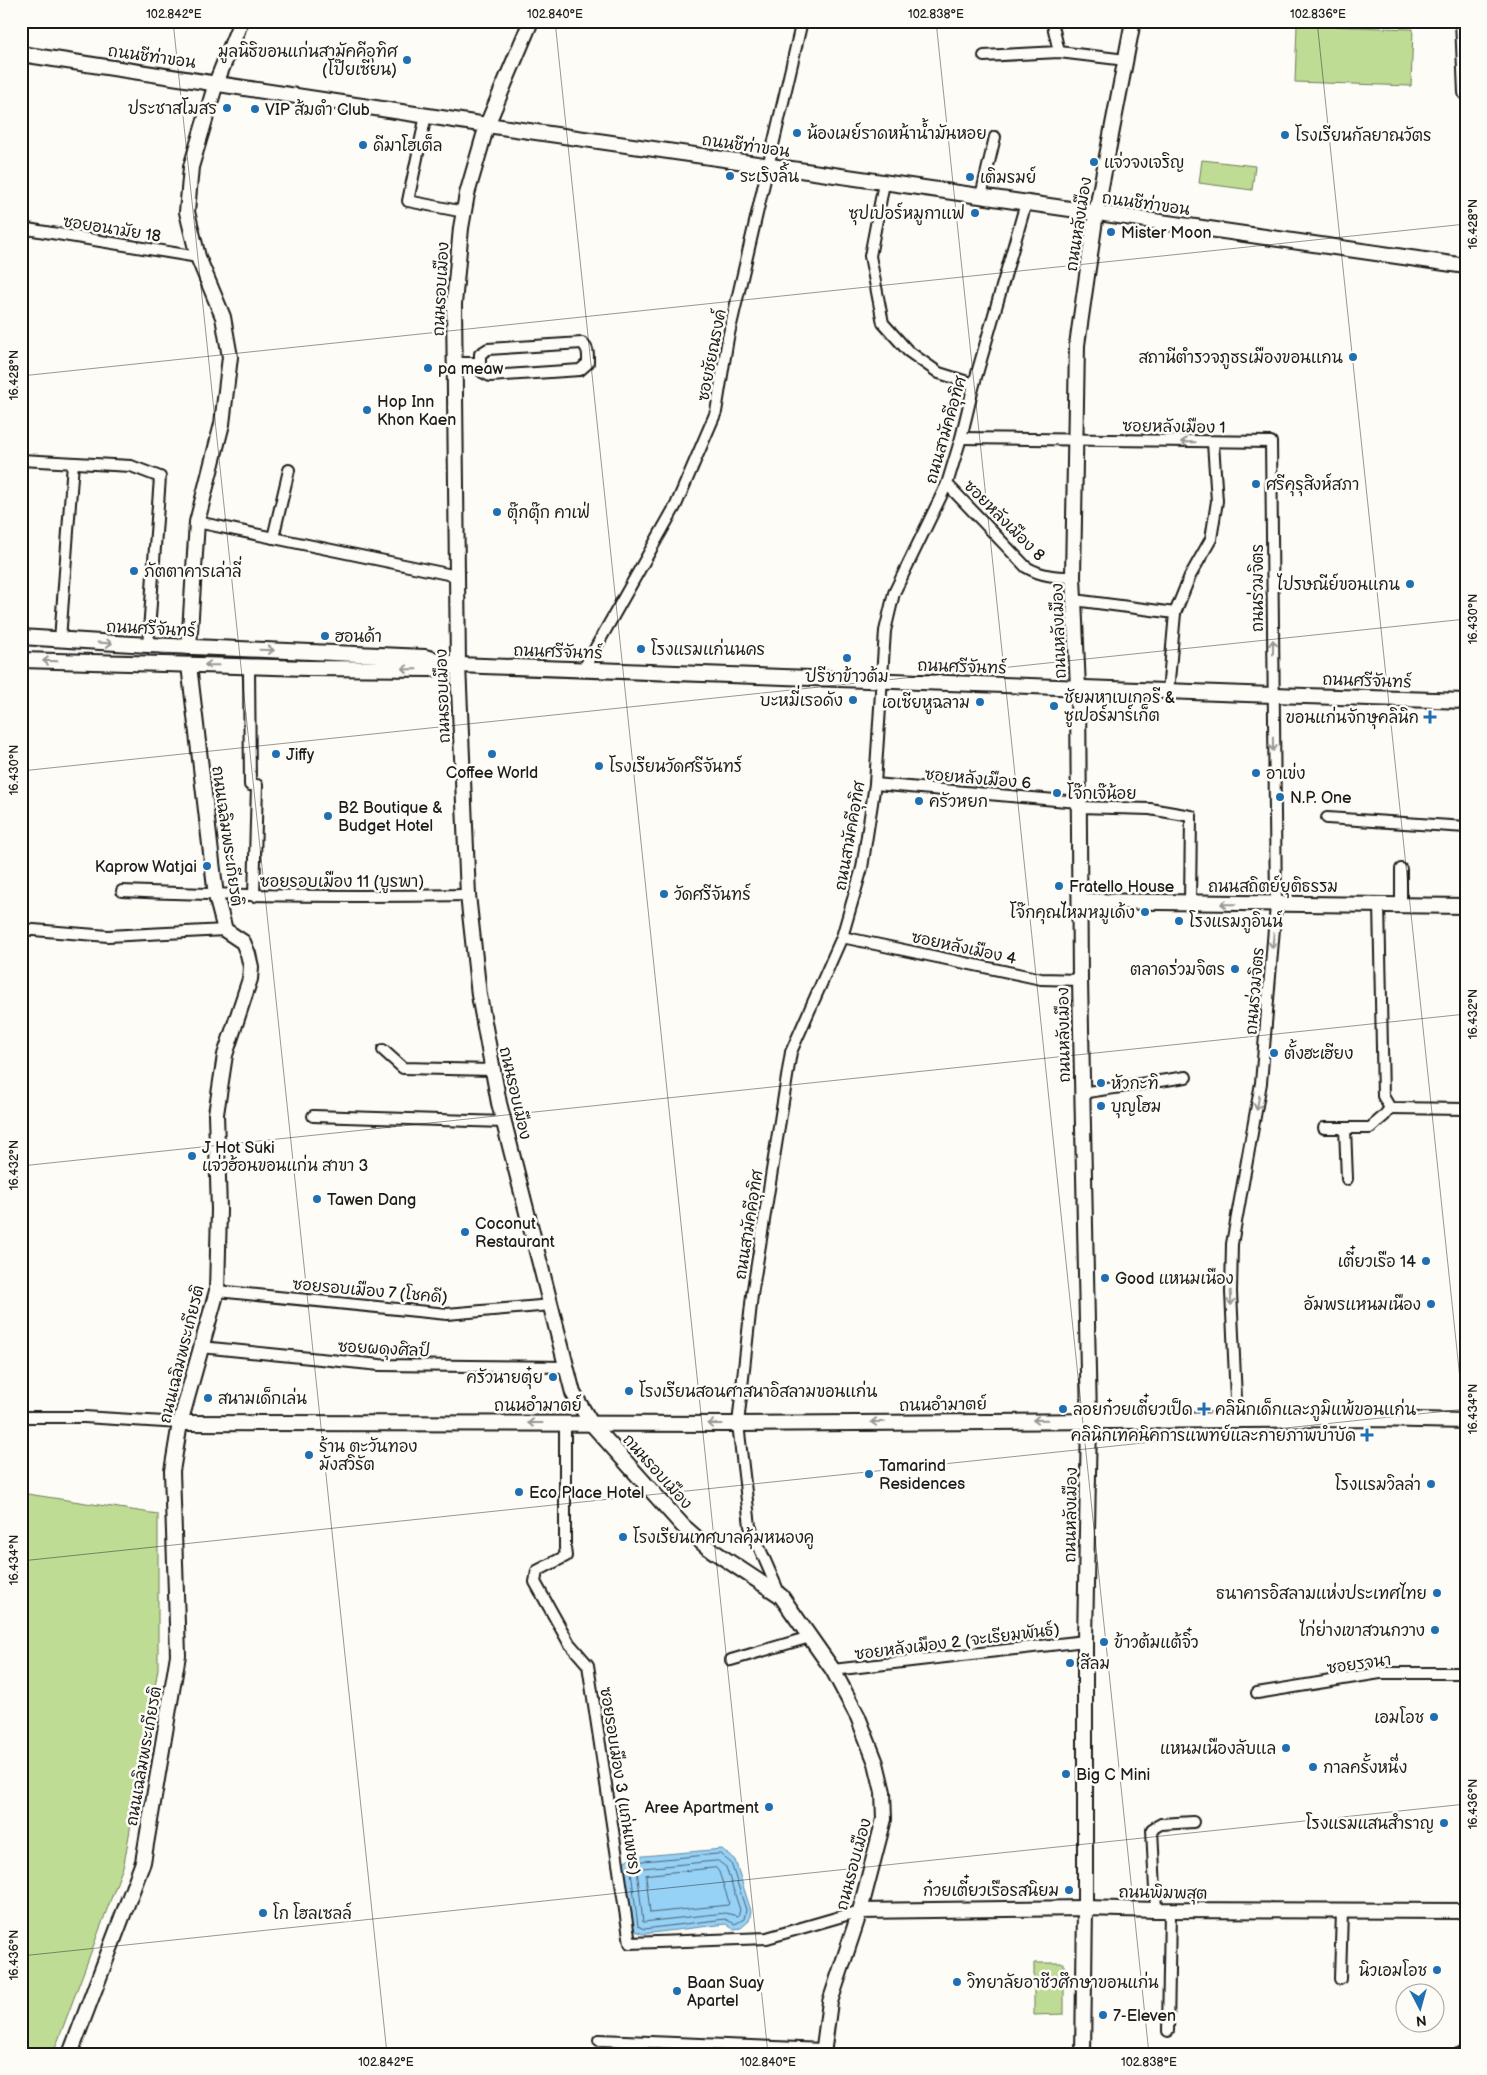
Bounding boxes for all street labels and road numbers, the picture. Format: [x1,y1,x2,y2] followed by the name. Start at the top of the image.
[107,39,198,73] street label: ถนนชีท่าขอน
[701,128,792,162] street label: ถนนชีท่าขอน
[1060,175,1096,273] street label: ถนนหลังเมือง
[1101,186,1192,220] street label: ถนนชีท่าขอน
[61,210,162,247] street label: ซอยอนามัย 18
[427,241,453,337] street label: ถนนรอบเมือง
[691,307,731,403] street label: ซอยชัยณรงค์
[920,372,973,487] street label: ถนนสามัคคีอุทิศ
[1122,414,1226,438] street label: ซอยหลังเมือง 1
[960,475,1050,565] street label: ซอยหลังเมือง 8
[1246,544,1268,632] street label: ถนนร่วมจิตร
[1045,583,1071,679] street label: ถนนหลังเมือง
[106,615,197,641] street label: ถนนศรีจันทร์
[513,638,604,664] street label: ถนนศรีจันทร์
[429,648,455,744] street label: ถนนรอบเมือง
[917,653,1008,679] street label: ถนนศรีจันทร์
[1322,667,1413,693] street label: ถนนศรีจันทร์
[924,762,1032,794] street label: ซอยหลังเมือง 6
[207,764,248,908] street label: ถนนเฉลิมพระเกียรติ
[830,778,872,893] street label: ถนนสามัคคีอุทิศ
[260,870,424,894] street label: ซอยรอบเมือง 11 (บูรพา)
[1208,875,1338,899] street label: ถนนสถิตย์ยุติธรรม
[909,925,1019,969] street label: ซอยหลังเมือง 4
[1239,946,1269,1036] street label: ถนนร่วมจิตร
[1051,987,1075,1083] street label: ถนนหลังเมือง
[495,1044,537,1142] street label: ถนนรอบเมือง
[730,1167,770,1281] street label: ถนนสามัคคีอุทิศ
[291,1272,449,1308] street label: ซอยรอบเมือง 7 (โชคดี)
[154,1283,209,1425] street label: ถนนเฉลิมพระเกียรติ
[337,1335,431,1363] street label: ซอยผดุงศิลป์
[899,1392,987,1416] street label: ถนนอำมาตย์
[494,1394,582,1416] street label: ถนนอำมาตย์
[618,1429,698,1513] street label: ถนนรอบเมือง
[1058,1467,1082,1563] street label: ถนนหลังเมือง
[853,1617,1061,1664] street label: ซอยหลังเมือง 2 (จะเรียมพันธ์)
[1326,1651,1393,1678] street label: ซอยรจนา
[121,1684,166,1828] street label: ถนนเฉลิมพระเกียรติ
[595,1685,647,1877] street label: ซอยรอบเมือง 3 (แก่นเพชร)
[830,1815,876,1913] street label: ถนนรอบเมือง
[1118,1881,1208,1906] street label: ถนนพิมพสุต

